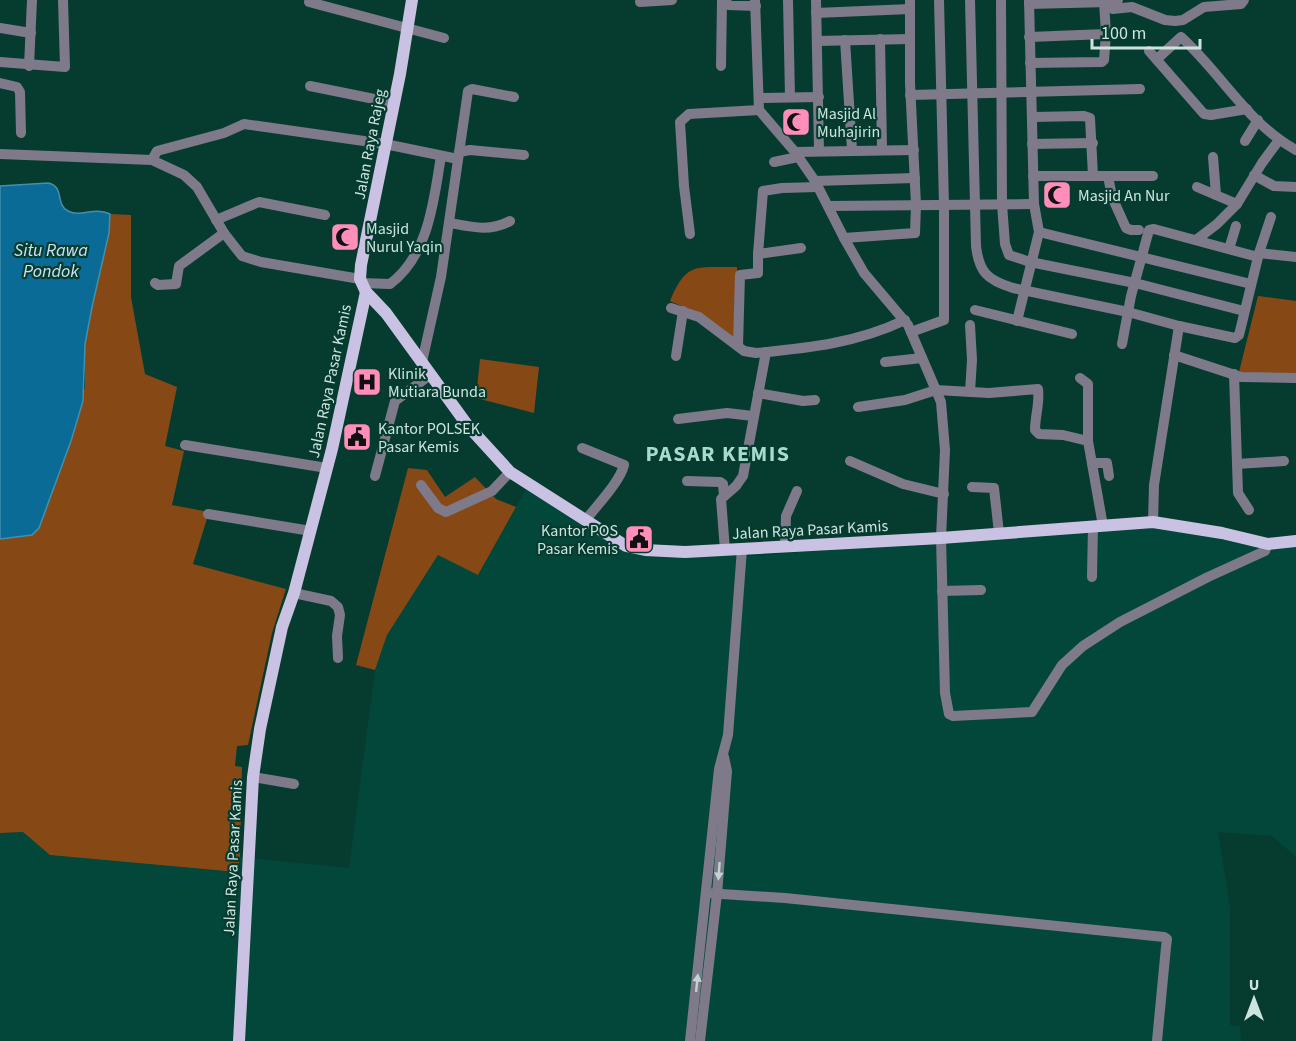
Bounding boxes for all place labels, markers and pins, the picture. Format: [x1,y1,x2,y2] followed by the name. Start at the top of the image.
[817,103,880,143] place label: Masjid Al Muhajirin
[780,106,812,138] mosque icon: Masjid Al Muhajirin
[1041,179,1073,211] mosque icon: Masjid An Nur
[1078,185,1170,207] place label: Masjid An Nur
[366,218,443,258] place label: Masjid Nurul Yaqin
[329,221,361,253] mosque icon: Masjid Nurul Yaqin
[388,363,486,403] place label: Klinik Mutiara Bunda
[351,366,383,398] hospital icon: Klinik Mutiara Bunda
[378,418,481,458] place label: Kantor POLSEK Pasar Kemis
[341,421,373,453] public building icon: Kantor POLSEK Pasar Kemis
[537,520,618,560] place label: Kantor POS Pasar Kemis
[623,523,655,555] public building icon: Kantor POS Pasar Kemis

